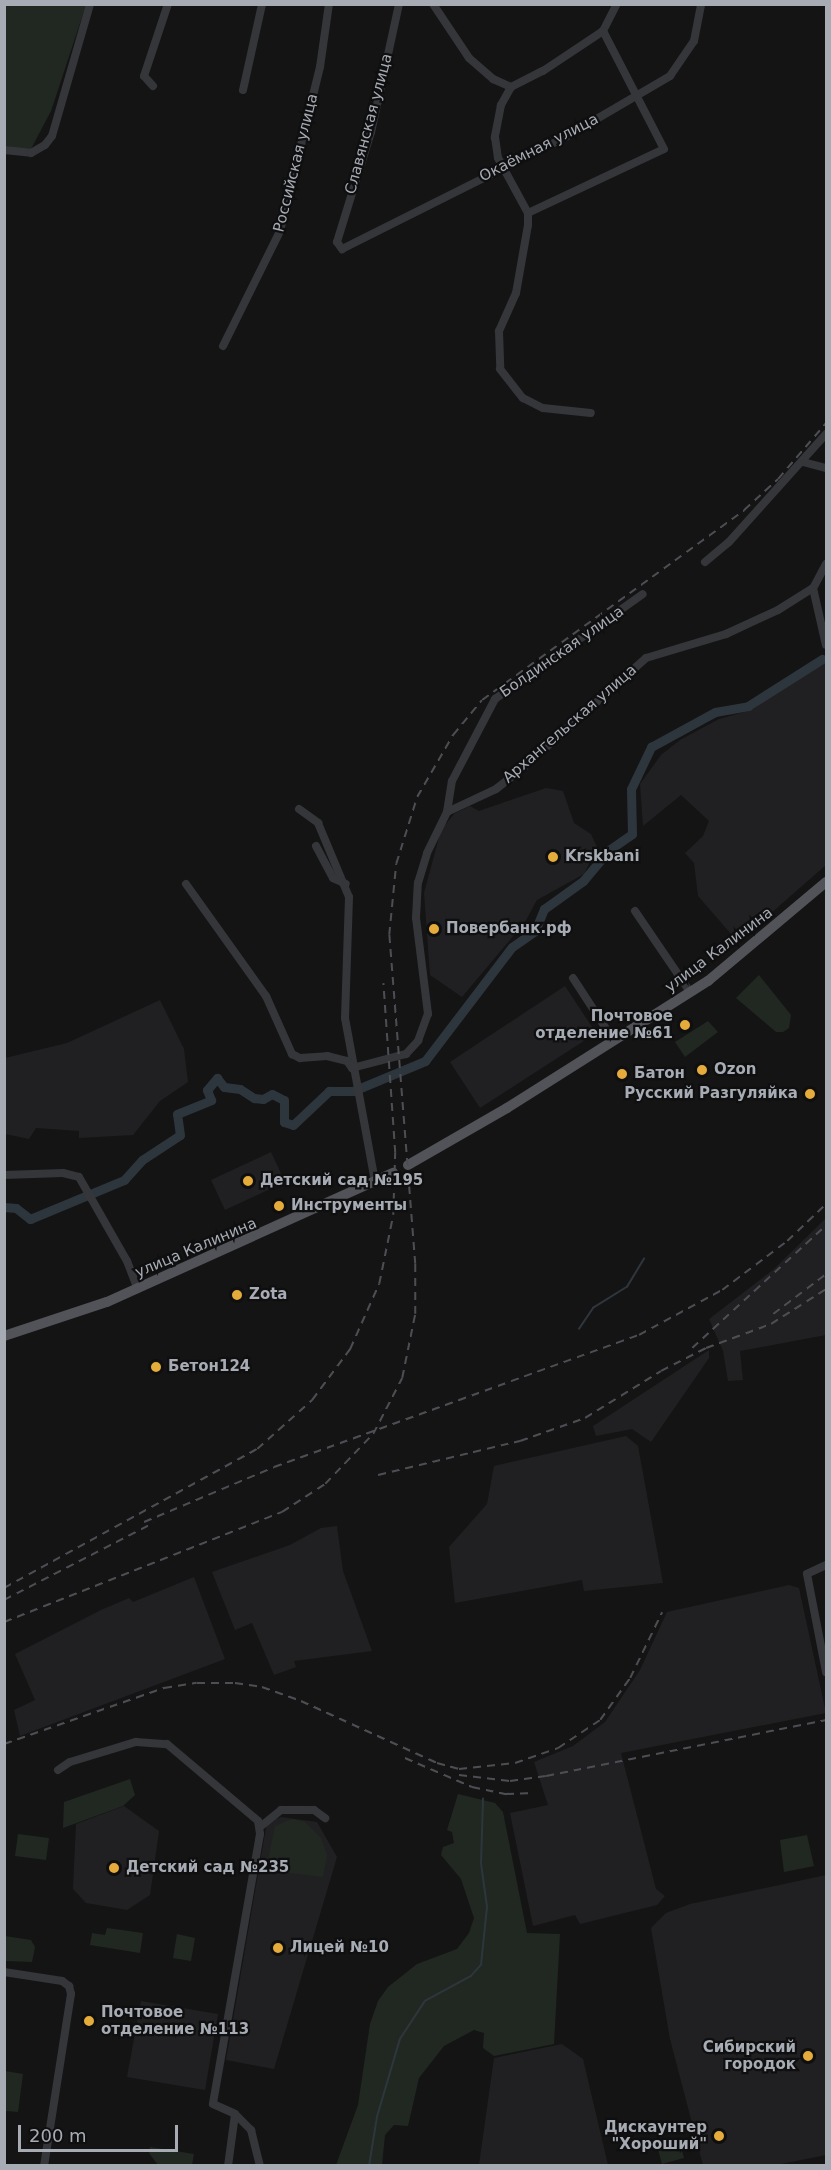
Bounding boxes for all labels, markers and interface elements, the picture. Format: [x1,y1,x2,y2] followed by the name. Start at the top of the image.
[342,52,396,196] street label: Славянская улица
[270,92,322,234] street label: Российская улица
[477,110,601,186] street label: Окаёмная улица
[497,603,627,701] street label: Болдинская улица
[500,661,640,787] street label: Архангельская улица
[565,848,640,866] place label: Krskbani
[546,850,560,864] marker: Krskbani
[662,904,776,996] street label: улица Калинина
[446,920,572,938] place label: Повербанк.рф
[427,922,441,936] marker: Повербанк.рф
[535,1007,673,1042] place label: Почтовое отделение №61
[678,1018,692,1032] marker: Почтовое отделение №61
[714,1061,756,1079] place label: Ozon
[695,1063,709,1077] marker: Ozon
[634,1065,685,1083] place label: Батон
[615,1067,629,1081] marker: Батон
[624,1085,798,1103] place label: Русский Разгуляйка
[803,1087,817,1101] marker: Русский Разгуляйка
[260,1172,423,1190] place label: Детский сад №195
[241,1174,255,1188] marker: Детский сад №195
[291,1197,407,1215] place label: Инструменты
[272,1199,286,1213] marker: Инструменты
[133,1214,259,1282] street label: улица Калинина
[249,1286,287,1304] place label: Zota
[230,1288,244,1302] marker: Zota
[168,1358,250,1376] place label: Бетон124
[149,1360,163,1374] marker: Бетон124
[126,1859,289,1877] place label: Детский сад №235
[107,1861,121,1875] marker: Детский сад №235
[290,1939,389,1957] place label: Лицей №10
[271,1941,285,1955] marker: Лицей №10
[101,2003,249,2038] place label: Почтовое отделение №113
[82,2014,96,2028] marker: Почтовое отделение №113
[703,2038,796,2073] place label: Сибирский городок
[801,2049,815,2063] marker: Сибирский городок
[21,2113,182,2151] scale bar
[604,2118,707,2153] place label: Дискаунтер "Хороший"
[29,2125,87,2146] text: 200 m
[712,2129,726,2143] marker: Дискаунтер "Хороший"

